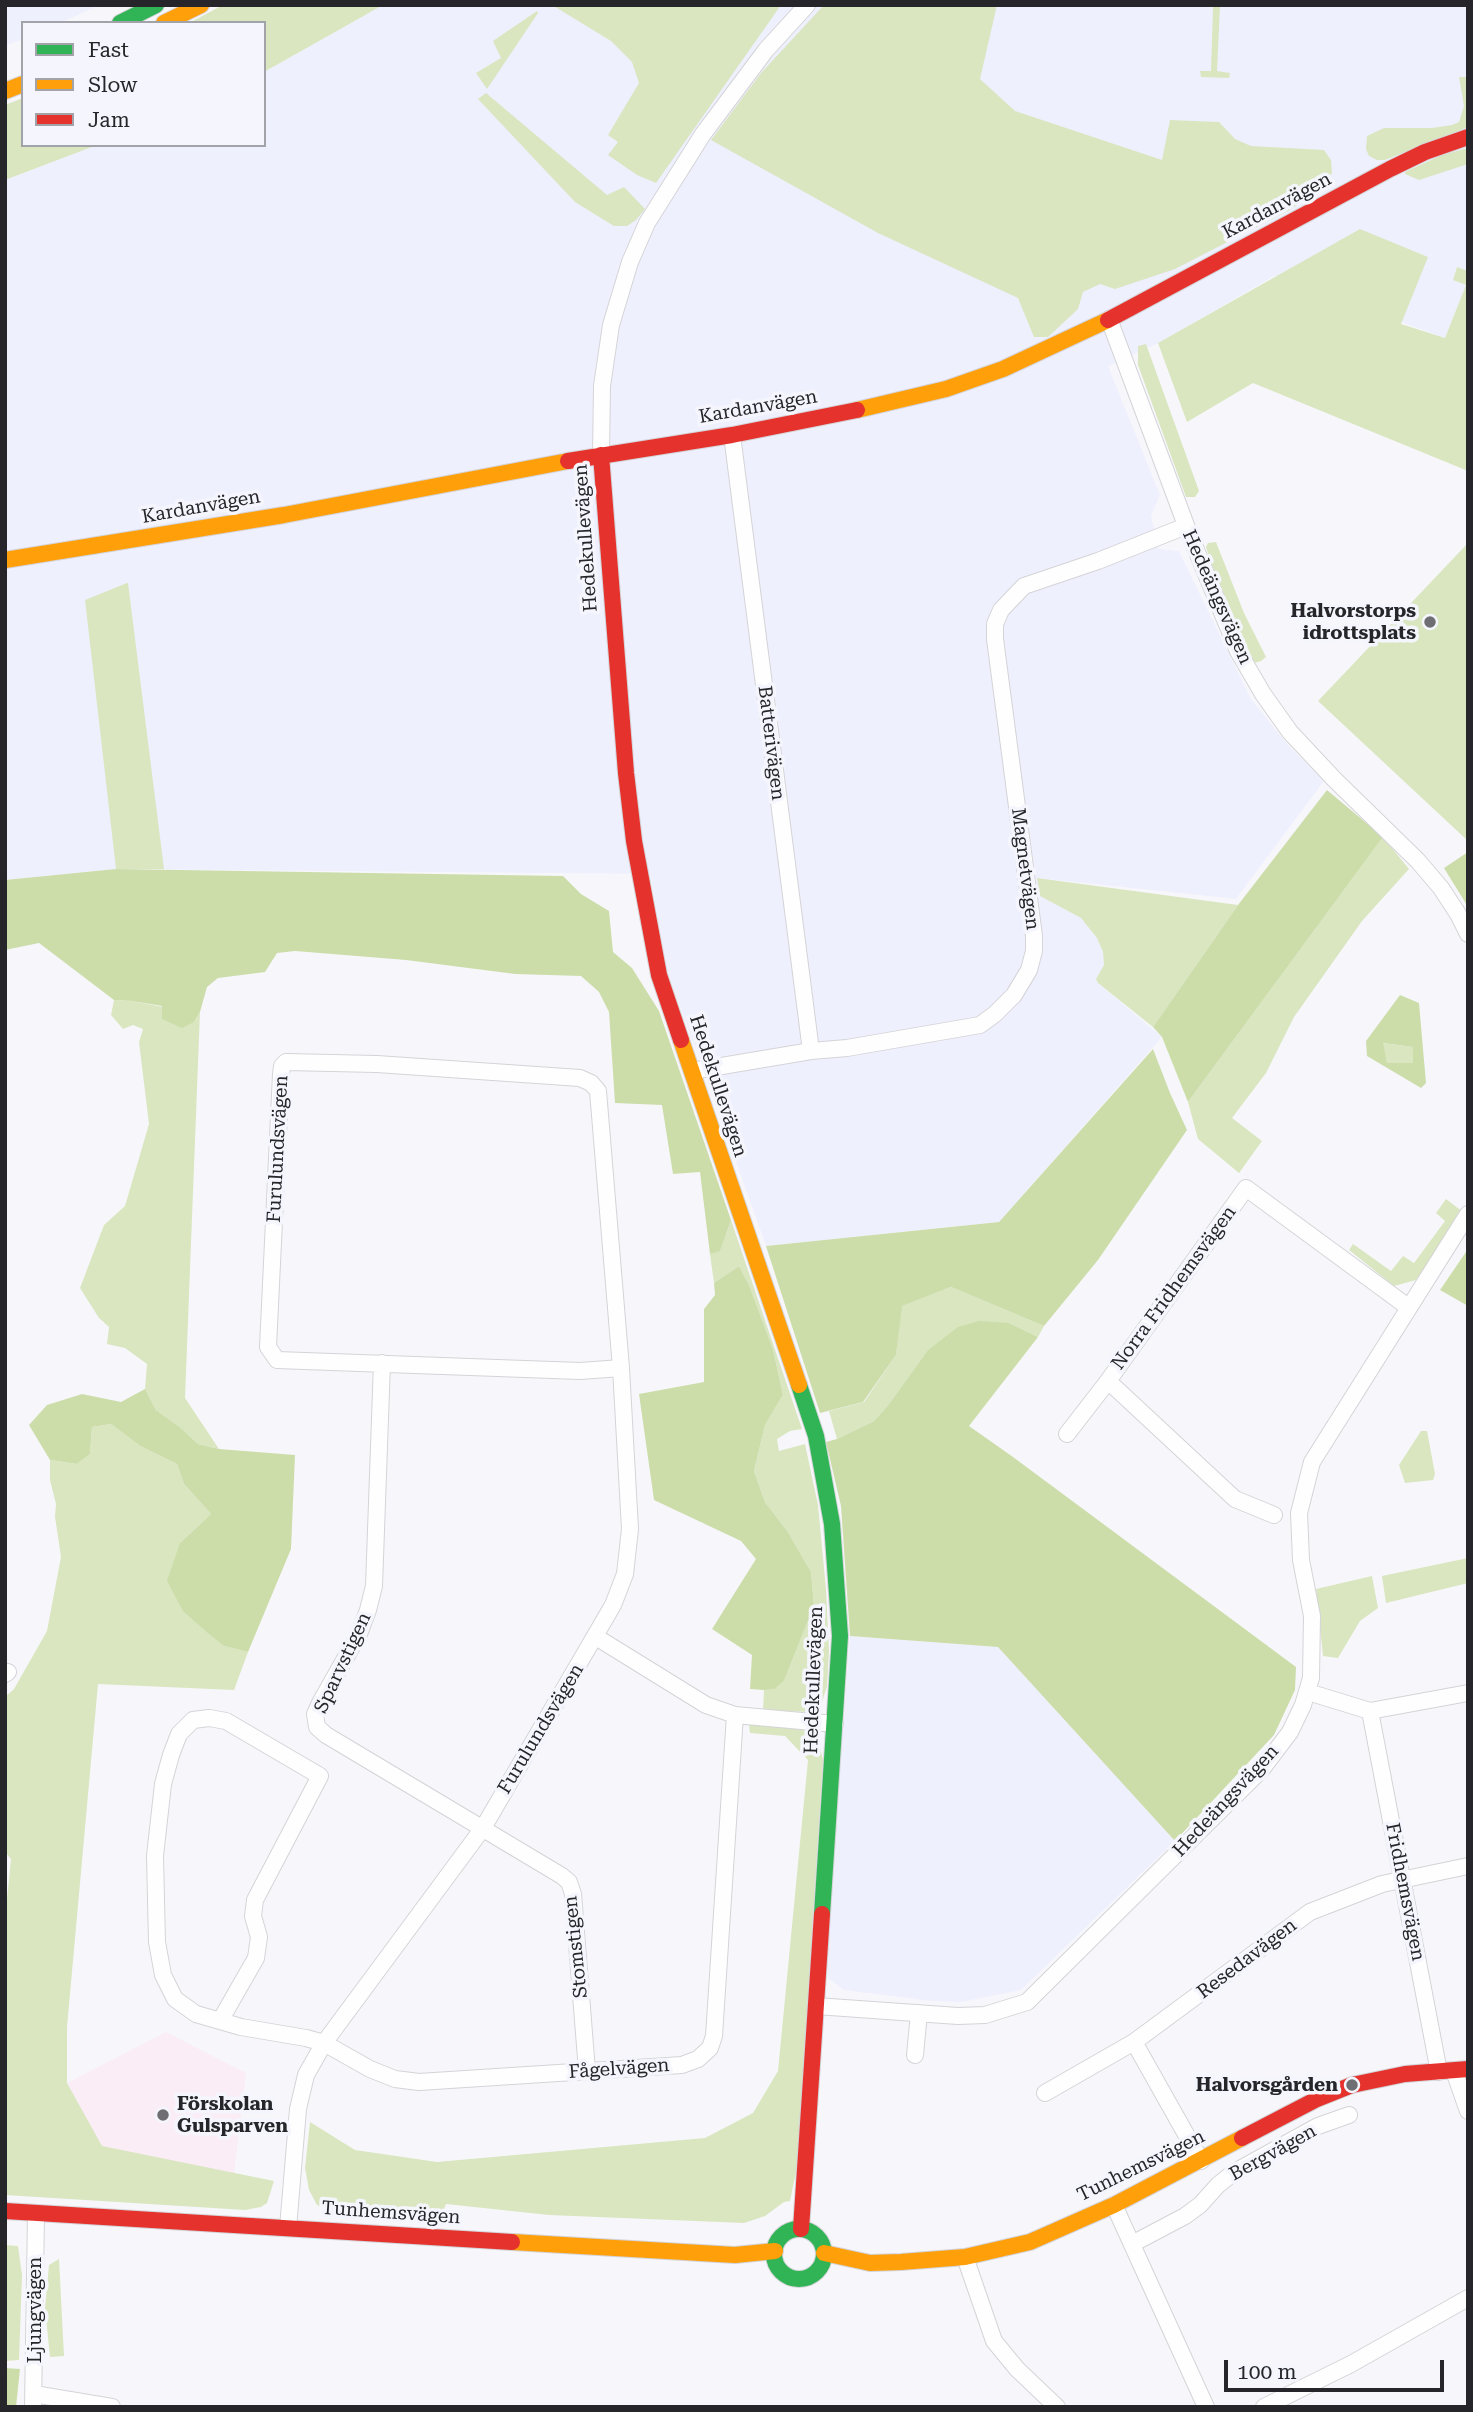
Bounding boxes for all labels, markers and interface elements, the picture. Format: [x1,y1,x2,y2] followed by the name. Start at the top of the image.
[21,21,266,147] legend
[88,38,129,62] text: Fast
[88,73,137,97] text: Slow
[88,108,130,132] text: Jam
[1219,168,1335,244] street label: Kardanvägen
[697,385,819,429] street label: Kardanvägen
[569,463,603,613] street label: Hedekullevägen
[140,485,262,529] street label: Kardanvägen
[1177,526,1257,668] street label: Hedeängsvägen
[1290,600,1416,644] place label: Halvorstorps idrottsplats
[1422,614,1438,630] marker: Halvorstorps idrottsplats
[753,684,789,802] street label: Batterivägen
[1006,807,1044,931] street label: Magnetvägen
[684,1012,752,1160] street label: Hedekullevägen
[263,1075,293,1223] street label: Furulundsvägen
[1107,1202,1241,1374] street label: Norra Fridhemsvägen
[800,1606,828,1754] street label: Hedekullevägen
[310,1609,376,1717] street label: Sparvstigen
[493,1660,589,1798] street label: Furulundsvägen
[1168,1740,1284,1862] street label: Hedeängsvägen
[1380,1821,1430,1963] street label: Fridhemsvägen
[559,1895,593,1999] street label: Stomstigen
[1193,1914,1301,2004] street label: Resedavägen
[568,2054,670,2084] street label: Fågelvägen
[1196,2074,1338,2096] place label: Halvorsgården
[1344,2077,1360,2093] marker: Halvorsgården
[177,2093,288,2137] place label: Förskolan Gulsparven
[155,2107,171,2123] marker: Förskolan Gulsparven
[1226,2120,1320,2186] street label: Bergvägen
[1073,2125,1209,2207] street label: Tunhemsvägen
[321,2197,461,2229] street label: Tunhemsvägen
[24,2257,46,2363] street label: Ljungvägen
[1228,2346,1448,2390] scale bar
[1237,2360,1297,2384] text: 100 m

